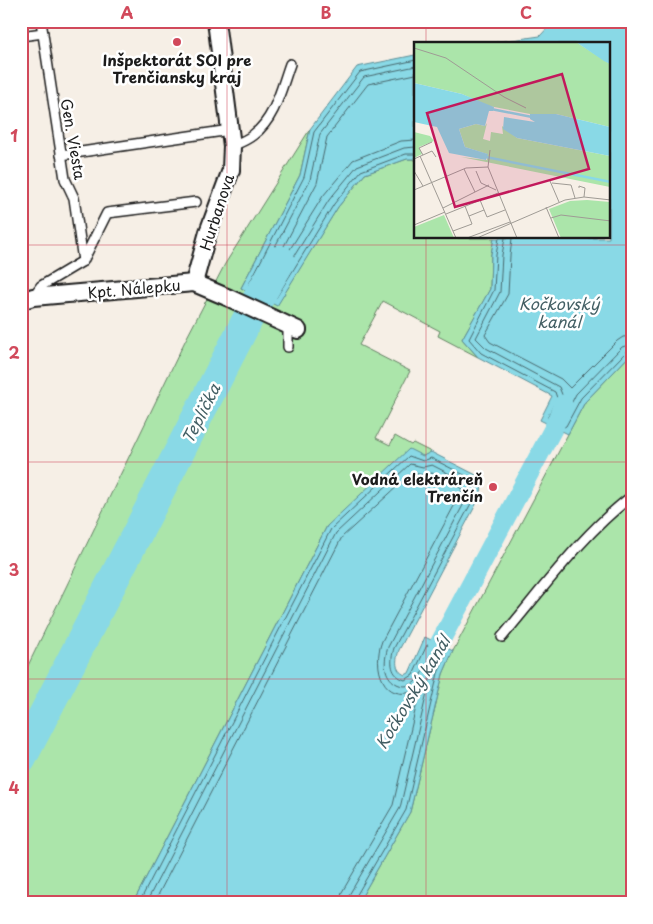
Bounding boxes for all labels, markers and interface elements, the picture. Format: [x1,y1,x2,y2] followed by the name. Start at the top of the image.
[121,0,134,24] text: A
[321,0,332,24] text: B
[520,0,532,24] text: C
[171,36,183,48] marker: Inšpektorát SOI pre Trenčiansky kraj
[414,42,610,239] inset map
[103,48,251,88] place label: Inšpektorát SOI pre Trenčiansky kraj
[56,97,93,182] street label: Gen. Viesta
[10,123,18,147] text: 1
[193,170,239,253] street label: Hurbanova
[87,272,181,304] street label: Kpt. Nálepku
[519,291,601,333] water label: Kočkovský kanál
[8,340,20,364] text: 2
[175,378,226,447] water label: Teplička
[352,467,483,507] place label: Vodná elektráreň Trenčín
[487,481,499,493] marker: Vodná elektráreň Trenčín
[9,557,19,581] text: 3
[369,629,457,753] water label: Kočkovský kanál
[9,775,20,799] text: 4

